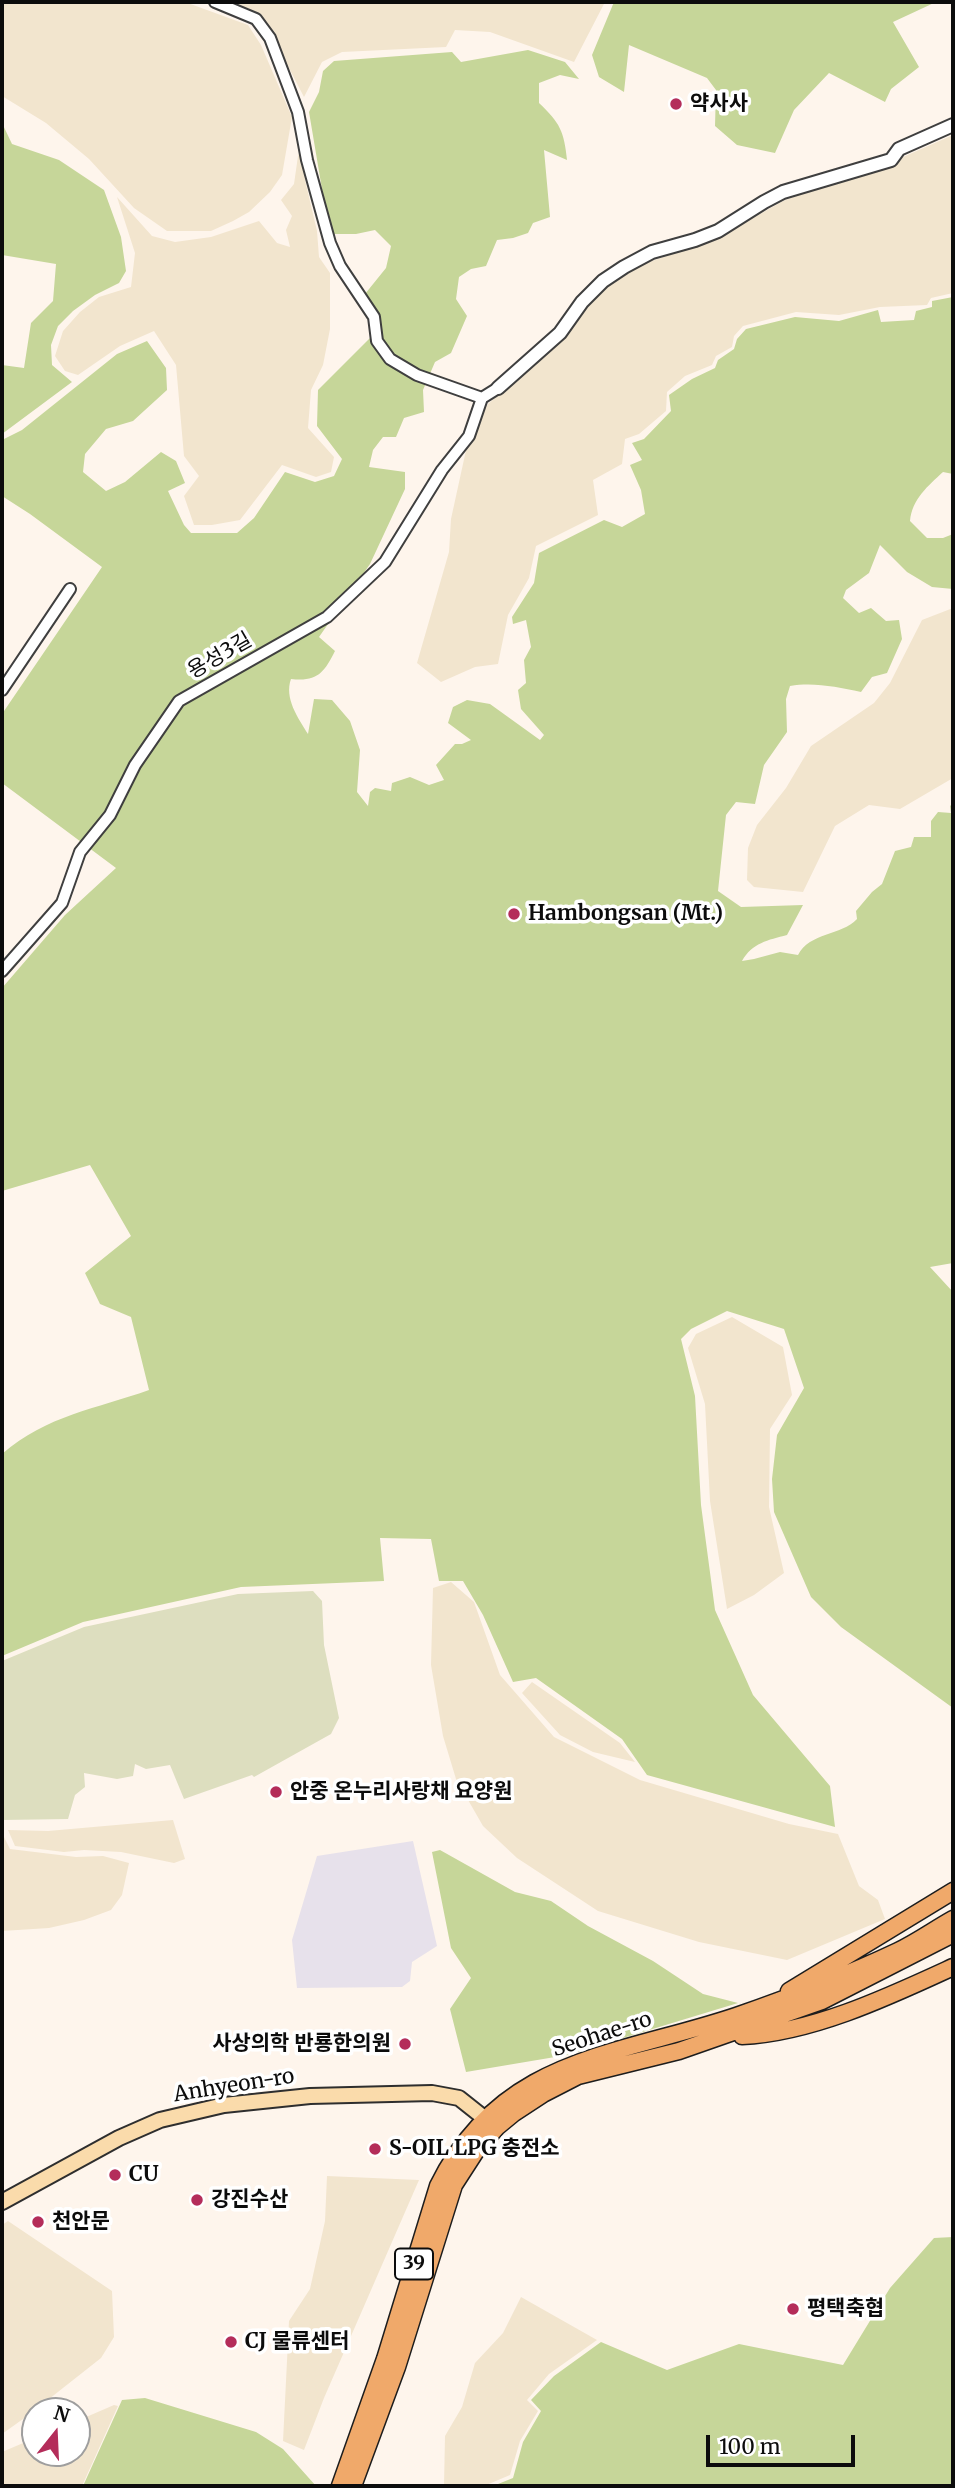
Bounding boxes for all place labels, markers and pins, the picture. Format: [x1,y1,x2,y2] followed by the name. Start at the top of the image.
[690,91,748,117] place label: 약사사
[668,96,684,112] marker: 약사사
[528,901,723,927] place label: Hambongsan (Mt.)
[506,906,522,922] marker: Hambongsan (Mt.)
[290,1779,512,1805] place label: 안중 온누리사랑채 요양원
[268,1784,284,1800] marker: 안중 온누리사랑채 요양원
[212,2031,391,2057] place label: 사상의학 반룡한의원
[397,2036,413,2052] marker: 사상의학 반룡한의원
[389,2136,560,2162] place label: S-OIL LPG 충전소
[367,2141,383,2157] marker: S-OIL LPG 충전소
[129,2162,159,2188] place label: CU
[107,2167,123,2183] marker: CU
[211,2187,288,2213] place label: 강진수산
[189,2192,205,2208] marker: 강진수산
[52,2209,110,2235] place label: 천안문
[30,2214,46,2230] marker: 천안문
[807,2296,884,2322] place label: 평택축협
[785,2301,801,2317] marker: 평택축협
[245,2329,349,2355] place label: CJ 물류센터
[223,2334,239,2350] marker: CJ 물류센터

